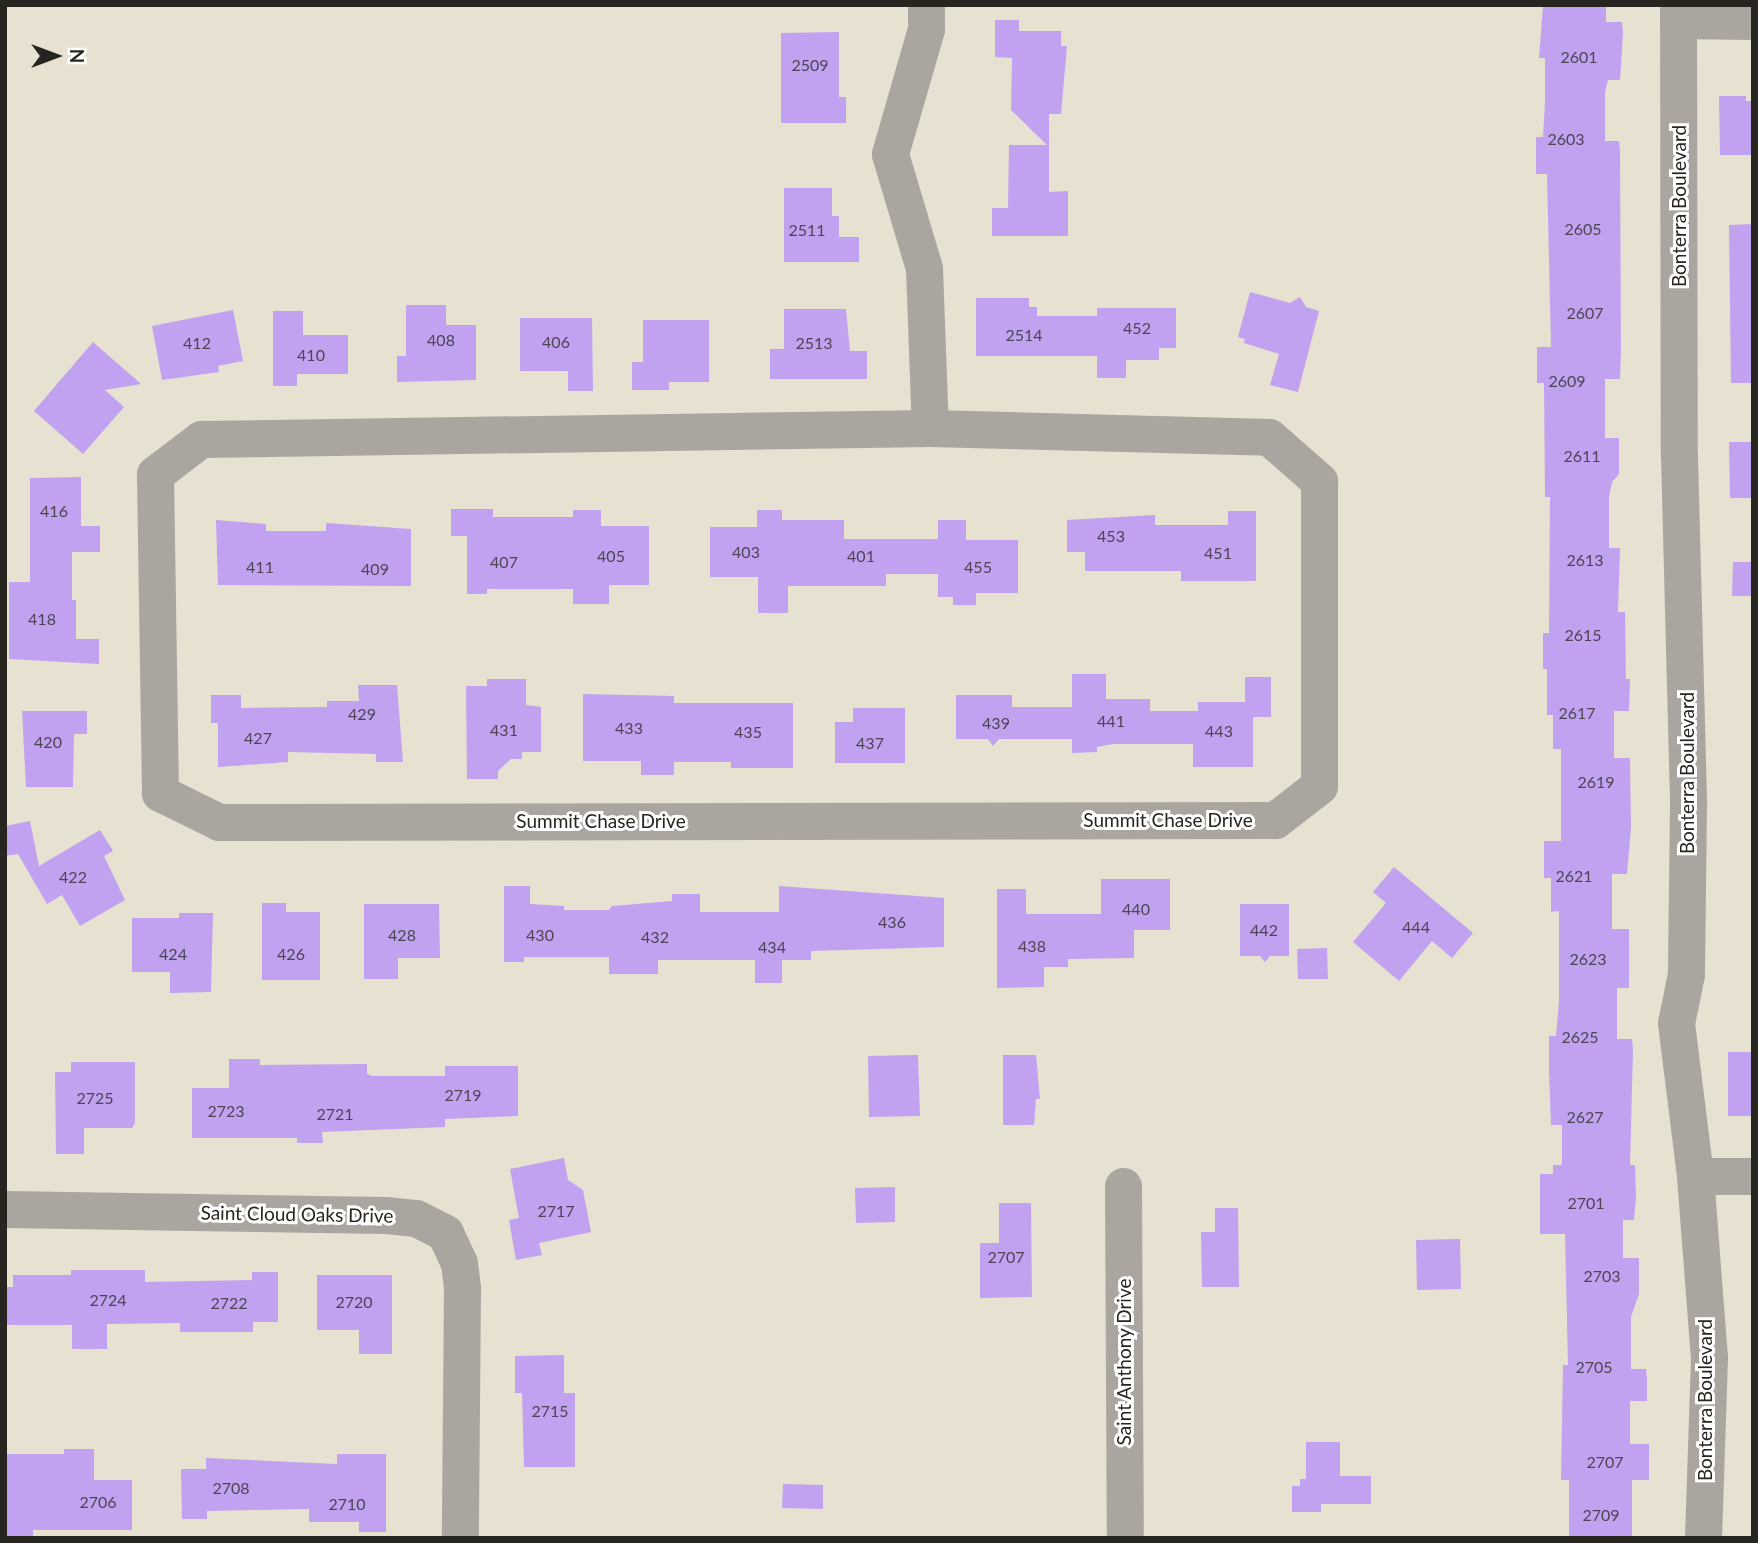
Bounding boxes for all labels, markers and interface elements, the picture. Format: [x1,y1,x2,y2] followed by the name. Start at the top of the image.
[21,21,91,91] north arrow
[1560,47,1598,67] house number: 2601
[66,49,89,63] text: N
[791,55,829,75] house number: 2509
[1668,125,1690,287] street label: Bonterra Boulevard
[1547,129,1585,149] house number: 2603
[1564,219,1602,239] house number: 2605
[788,220,826,240] house number: 2511
[1566,303,1604,323] house number: 2607
[1123,318,1151,338] house number: 452
[1005,325,1043,345] house number: 2514
[427,330,455,350] house number: 408
[542,332,570,352] house number: 406
[183,333,211,353] house number: 412
[795,333,833,353] house number: 2513
[297,345,325,365] house number: 410
[1548,371,1586,391] house number: 2609
[1563,446,1601,466] house number: 2611
[40,501,68,521] house number: 416
[1097,526,1125,546] house number: 453
[732,542,760,562] house number: 403
[1204,543,1232,563] house number: 451
[597,546,625,566] house number: 405
[847,546,875,566] house number: 401
[1566,550,1604,570] house number: 2613
[490,552,518,572] house number: 407
[246,557,274,577] house number: 411
[964,557,992,577] house number: 455
[361,559,389,579] house number: 409
[28,609,56,629] house number: 418
[1564,625,1602,645] house number: 2615
[1676,692,1698,854] street label: Bonterra Boulevard
[1558,703,1596,723] house number: 2617
[348,704,376,724] house number: 429
[1097,711,1125,731] house number: 441
[982,713,1010,733] house number: 439
[615,718,643,738] house number: 433
[490,720,518,740] house number: 431
[1205,721,1233,741] house number: 443
[734,722,762,742] house number: 435
[244,728,272,748] house number: 427
[34,732,62,752] house number: 420
[856,733,884,753] house number: 437
[1577,772,1615,792] house number: 2619
[1083,809,1253,831] street label: Summit Chase Drive
[516,810,686,832] street label: Summit Chase Drive
[1555,866,1593,886] house number: 2621
[59,867,87,887] house number: 422
[1122,899,1150,919] house number: 440
[878,912,906,932] house number: 436
[1402,917,1430,937] house number: 444
[1250,920,1278,940] house number: 442
[388,925,416,945] house number: 428
[526,925,554,945] house number: 430
[641,927,669,947] house number: 432
[1018,936,1046,956] house number: 438
[758,937,786,957] house number: 434
[159,944,187,964] house number: 424
[277,944,305,964] house number: 426
[1569,949,1607,969] house number: 2623
[1561,1027,1599,1047] house number: 2625
[444,1085,482,1105] house number: 2719
[76,1088,114,1108] house number: 2725
[207,1101,245,1121] house number: 2723
[316,1104,354,1124] house number: 2721
[1566,1107,1604,1127] house number: 2627
[1567,1193,1605,1213] house number: 2701
[200,1201,394,1227] street label: Saint Cloud Oaks Drive
[537,1201,575,1221] house number: 2717
[987,1247,1025,1267] house number: 2707
[1583,1266,1621,1286] house number: 2703
[1113,1278,1135,1446] street label: Saint Anthony Drive
[89,1290,127,1310] house number: 2724
[335,1292,373,1312] house number: 2720
[210,1293,248,1313] house number: 2722
[1694,1319,1716,1481] street label: Bonterra Boulevard
[1575,1357,1613,1377] house number: 2705
[531,1401,569,1421] house number: 2715
[1586,1452,1624,1472] house number: 2707
[212,1478,250,1498] house number: 2708
[79,1492,117,1512] house number: 2706
[328,1494,366,1514] house number: 2710
[1582,1505,1620,1525] house number: 2709

